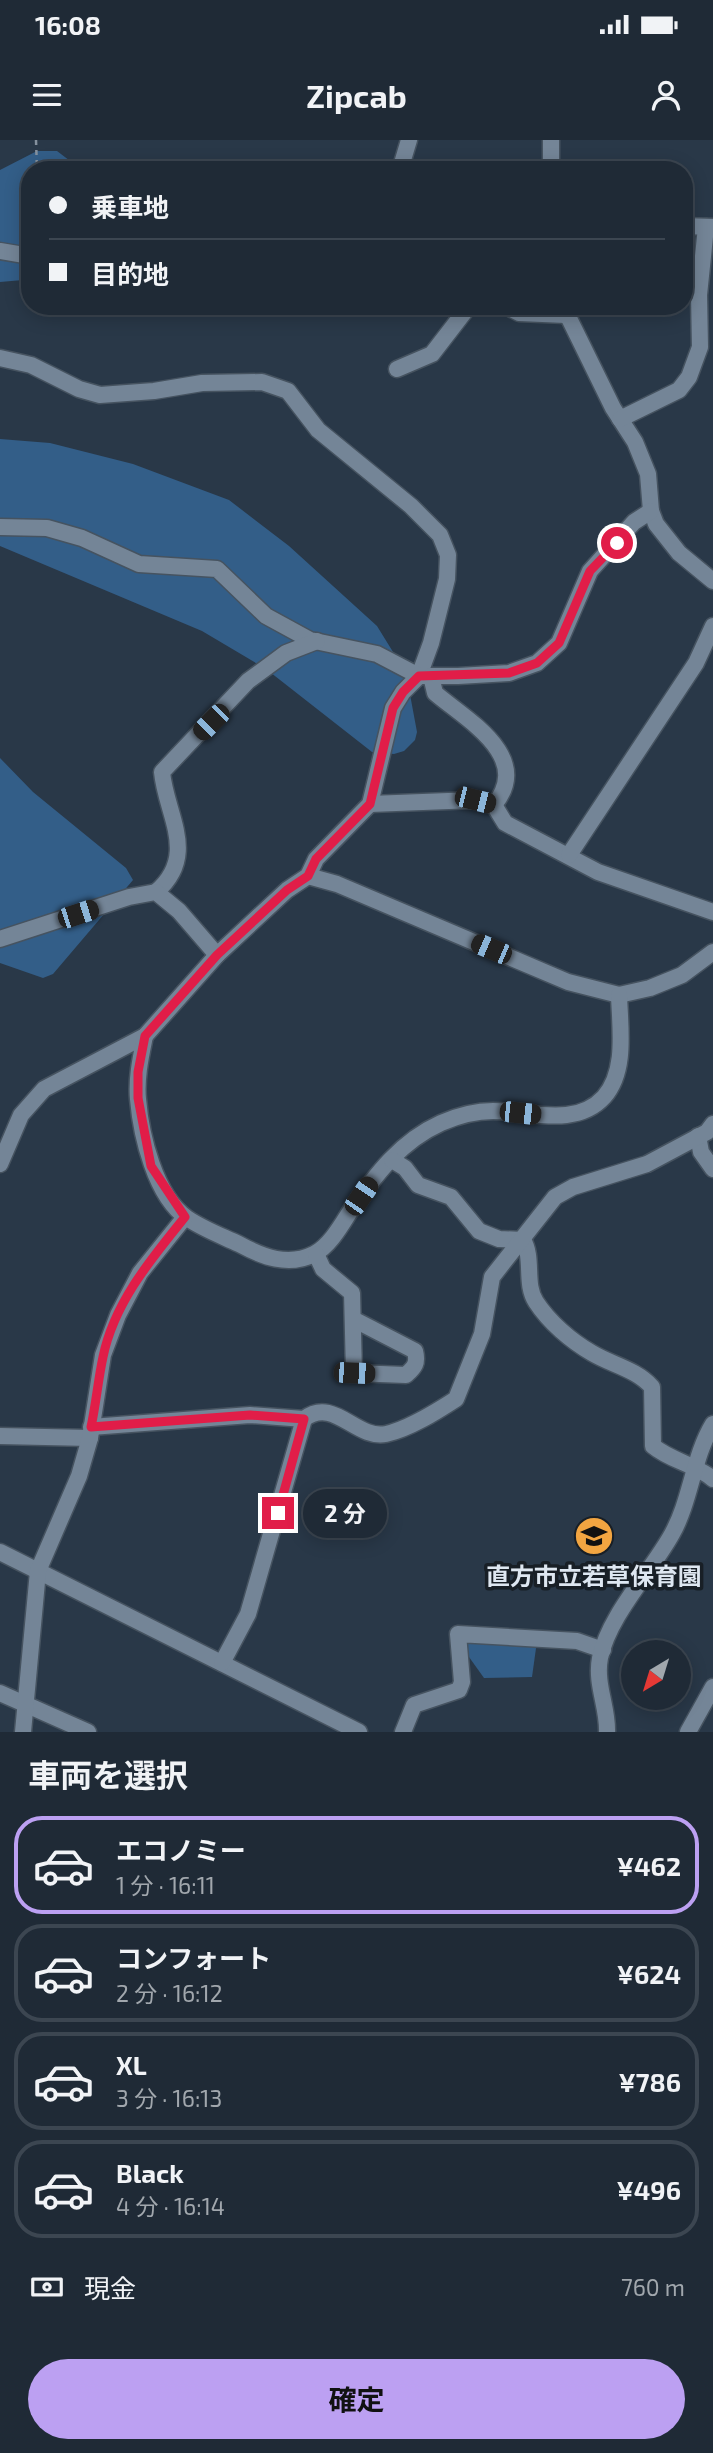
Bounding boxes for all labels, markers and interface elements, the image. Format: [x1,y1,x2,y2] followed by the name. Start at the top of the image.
[35,9,101,40] text: 16:08
[28,76,66,114] icon: menu
[306,76,407,114] text: Zipcab
[647,76,685,114] icon: person
[91,191,169,222] text: 乗車地
[91,258,169,289] text: 目的地
[601,527,633,559] route start
[189,700,234,744] car
[453,785,498,815] car
[55,898,102,930] car
[468,931,515,967] car
[499,1100,542,1126] car
[341,1173,382,1219] car
[333,1362,376,1384] car
[302,1488,386,1538] callout: 2 分
[262,1497,294,1529] route end
[324,1499,366,1527] text: 2 分
[573,1515,615,1557] school or university icon: 直方市立若草保育園
[486,1561,702,1590] place label: 直方市立若草保育園
[621,1640,691,1710] north arrow
[621,1640,691,1710] map controls
[28,1755,188,1793] text: 車両を選択
[32,1834,95,1897] icon: car
[116,1834,246,1865] text: エコノミー
[617,1850,681,1881] text: ¥462
[116,1871,215,1899] text: 1 分 · 16:11
[32,1942,95,2005] icon: car
[116,1942,271,1973] text: コンフォート
[617,1958,681,1989] text: ¥624
[116,1979,223,2007] text: 2 分 · 16:12
[116,2049,147,2080] text: XL
[32,2050,95,2113] icon: car
[618,2066,681,2097] text: ¥786
[116,2084,222,2112] text: 3 分 · 16:13
[116,2157,184,2188] text: Black
[32,2158,95,2221] icon: car
[616,2174,681,2205] text: ¥496
[116,2192,225,2220] text: 4 分 · 16:14
[28,2268,66,2306] icon: cash
[84,2272,136,2303] text: 現金
[621,2273,685,2301] text: 760 m
[28,2359,685,2439] button: 確定

